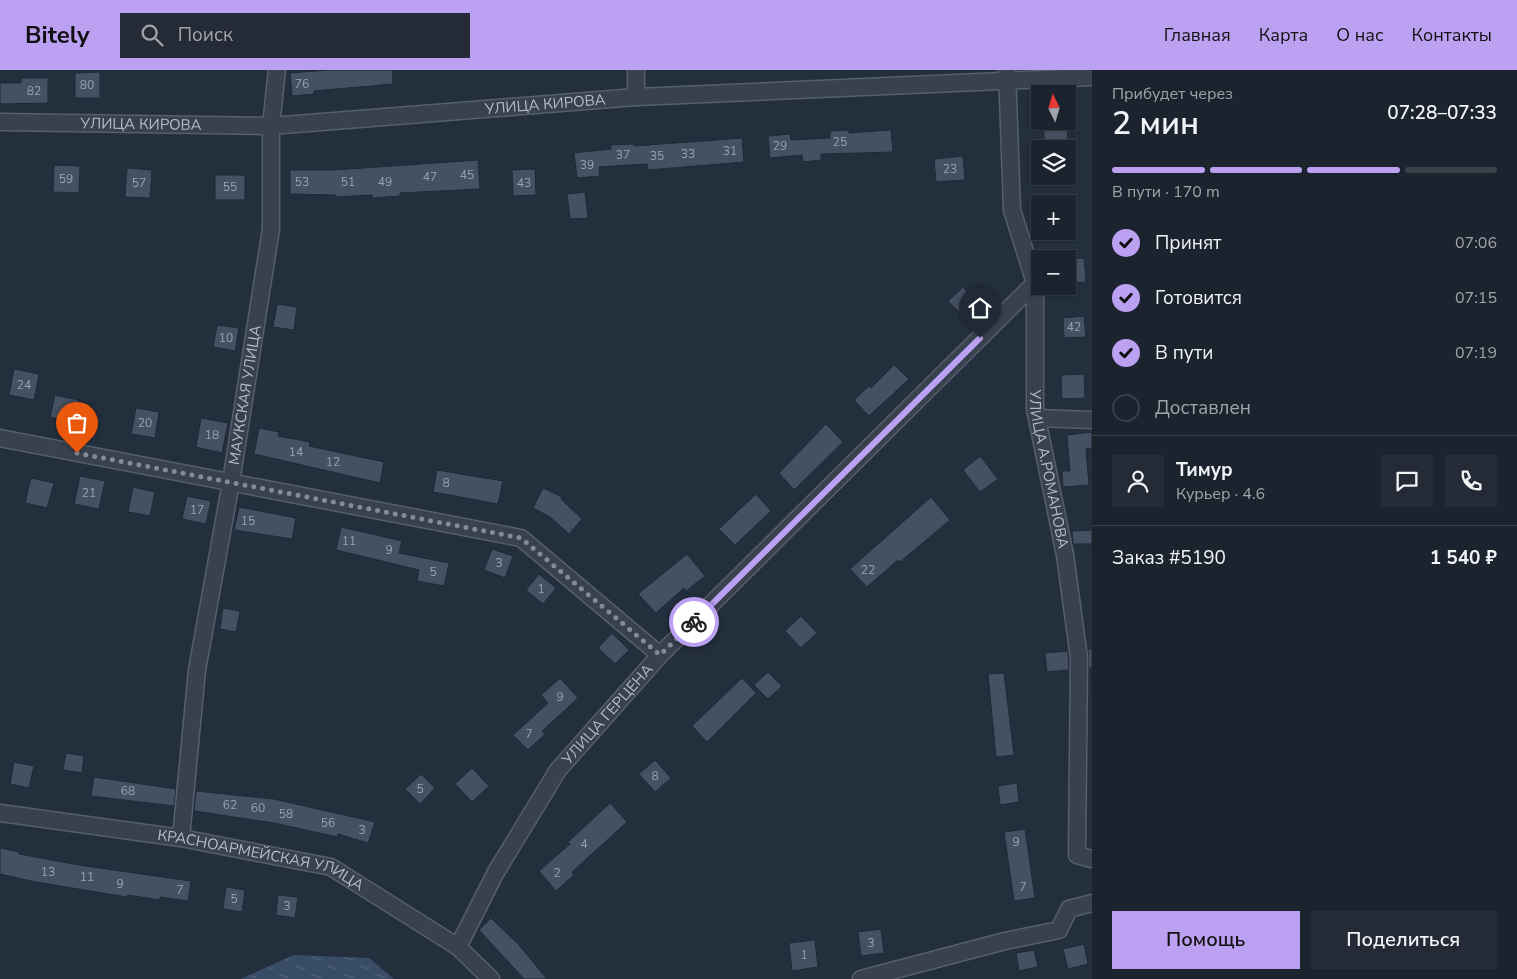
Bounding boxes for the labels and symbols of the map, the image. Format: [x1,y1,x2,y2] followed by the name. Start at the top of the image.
[295,76,309,92] house number: 76
[80,77,94,93] house number: 80
[27,83,41,99] house number: 82
[1031,85,1076,130] north arrow
[483,89,606,119] street label: УЛИЦА КИРОВА
[79,113,202,135] street label: УЛИЦА КИРОВА
[833,134,847,150] house number: 25
[773,138,787,154] house number: 29
[723,143,737,159] house number: 31
[681,146,695,162] house number: 33
[616,147,630,163] house number: 37
[650,148,664,164] house number: 35
[580,157,594,173] house number: 39
[943,161,957,177] house number: 23
[460,167,474,183] house number: 45
[423,169,437,185] house number: 47
[59,171,73,187] house number: 59
[295,174,309,190] house number: 53
[341,174,355,190] house number: 51
[378,174,392,190] house number: 49
[132,175,146,191] house number: 57
[517,175,531,191] house number: 43
[223,179,237,195] house number: 55
[959,287,1001,338] pin
[1067,319,1081,335] house number: 42
[224,324,266,466] street label: МАУКСКАЯ УЛИЦА
[219,330,233,346] house number: 10
[17,377,31,393] house number: 24
[1025,388,1073,550] street label: УЛИЦА А.РОМАНОВА
[56,402,98,453] pin
[138,415,152,431] house number: 20
[205,427,219,443] house number: 18
[289,444,303,460] house number: 14
[326,454,340,470] house number: 12
[442,475,450,491] house number: 8
[82,485,96,501] house number: 21
[190,502,204,518] house number: 17
[241,513,255,529] house number: 15
[342,533,356,549] house number: 11
[385,542,393,558] house number: 9
[495,555,503,571] house number: 3
[861,562,875,578] house number: 22
[429,564,437,580] house number: 5
[537,581,545,597] house number: 1
[669,597,719,647] courier
[557,660,657,769] street label: УЛИЦА ГЕРЦЕНА
[556,689,564,705] house number: 9
[525,726,533,742] house number: 7
[651,768,659,784] house number: 8
[416,781,424,797] house number: 5
[121,783,135,799] house number: 68
[223,797,237,813] house number: 62
[251,800,265,816] house number: 60
[279,806,293,822] house number: 58
[321,815,335,831] house number: 56
[358,822,366,838] house number: 3
[156,825,368,895] street label: КРАСНОАРМЕЙСКАЯ УЛИЦА
[1012,834,1020,850] house number: 9
[580,836,588,852] house number: 4
[41,864,55,880] house number: 13
[553,865,561,881] house number: 2
[80,869,94,885] house number: 11
[116,876,124,892] house number: 9
[1019,879,1027,895] house number: 7
[176,882,184,898] house number: 7
[230,891,238,907] house number: 5
[283,898,291,914] house number: 3
[867,935,875,951] house number: 3
[800,947,808,963] house number: 1

